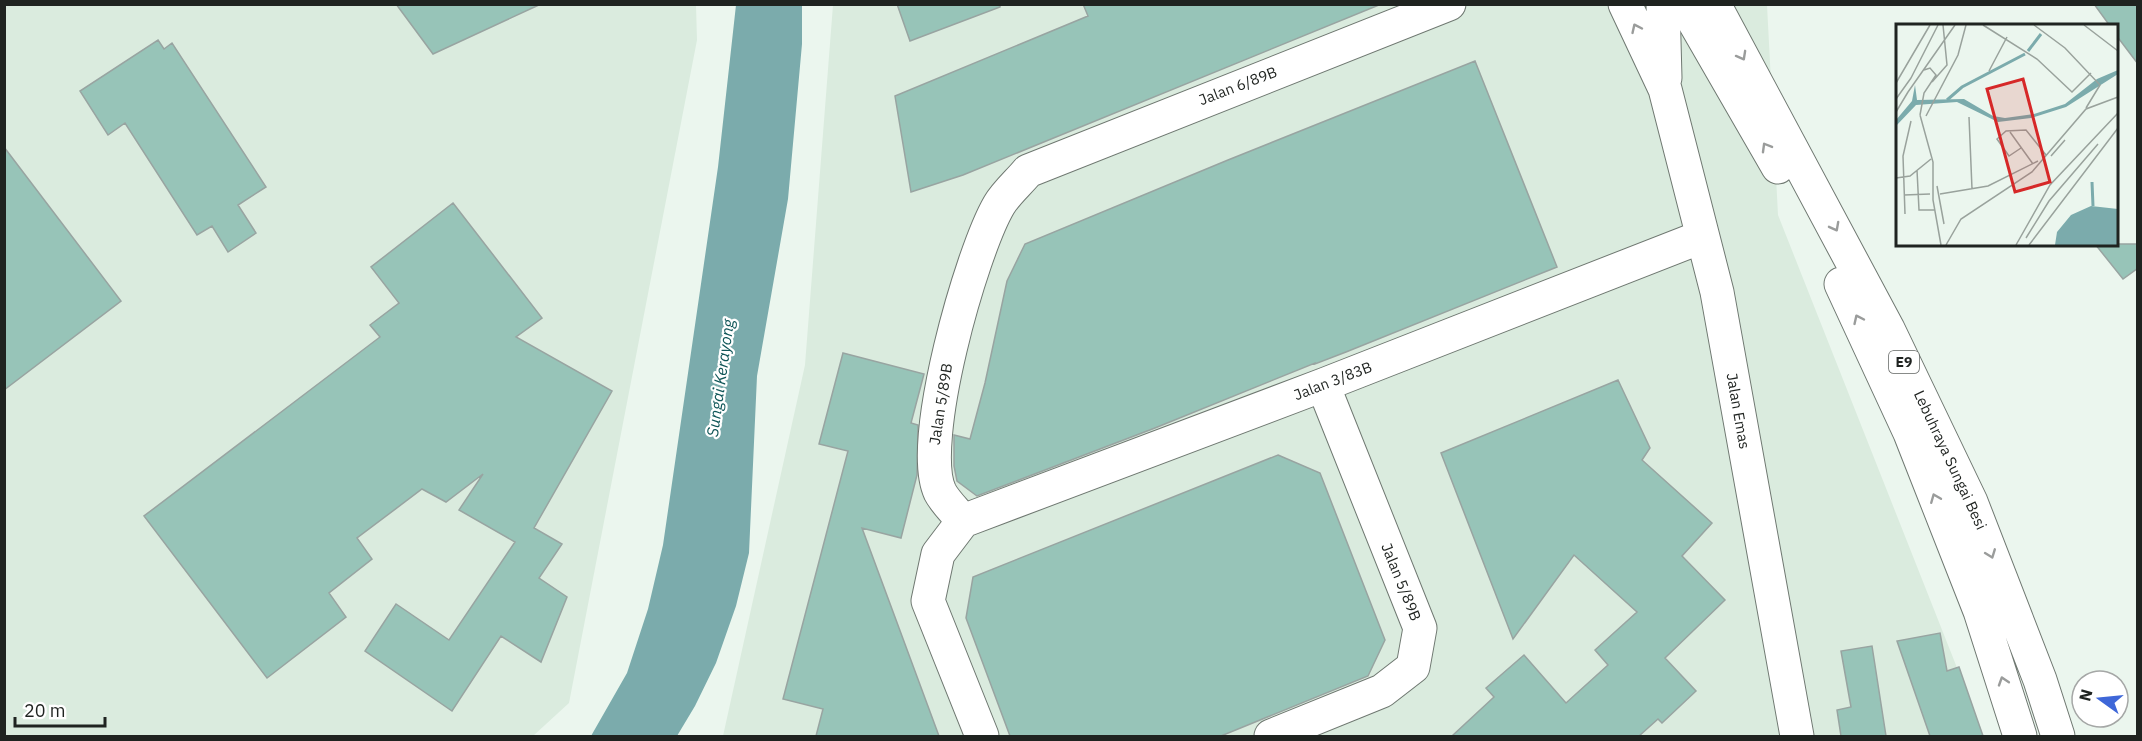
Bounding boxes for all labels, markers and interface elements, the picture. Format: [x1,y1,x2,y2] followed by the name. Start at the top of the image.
[1632,23,1644,34] one-way arrow
[1896,24,2118,246] inset map
[1735,50,1746,60] one-way arrow
[1196,62,1280,109] street label: Jalan 6/89B
[1762,143,1774,153] one-way arrow
[1828,221,1839,232] one-way arrow
[1853,315,1865,326] one-way arrow
[702,317,738,438] water label: Sungai Kerayong
[1889,351,1919,373] road number: E9
[1291,357,1375,404] street label: Jalan 3/83B
[925,362,956,446] street label: Jalan 5/89B
[1722,371,1755,450] street label: Jalan Emas
[1910,387,1991,532] street label: Lebuhraya Sungai Besi
[1930,493,1943,504] one-way arrow
[1377,540,1426,624] street label: Jalan 5/89B
[1984,549,1997,559] one-way arrow
[2070,669,2130,729] north arrow
[1997,676,2010,687] one-way arrow
[2074,687,2097,703] text: N
[15,690,105,728] scale bar
[24,699,66,722] text: 20 m

